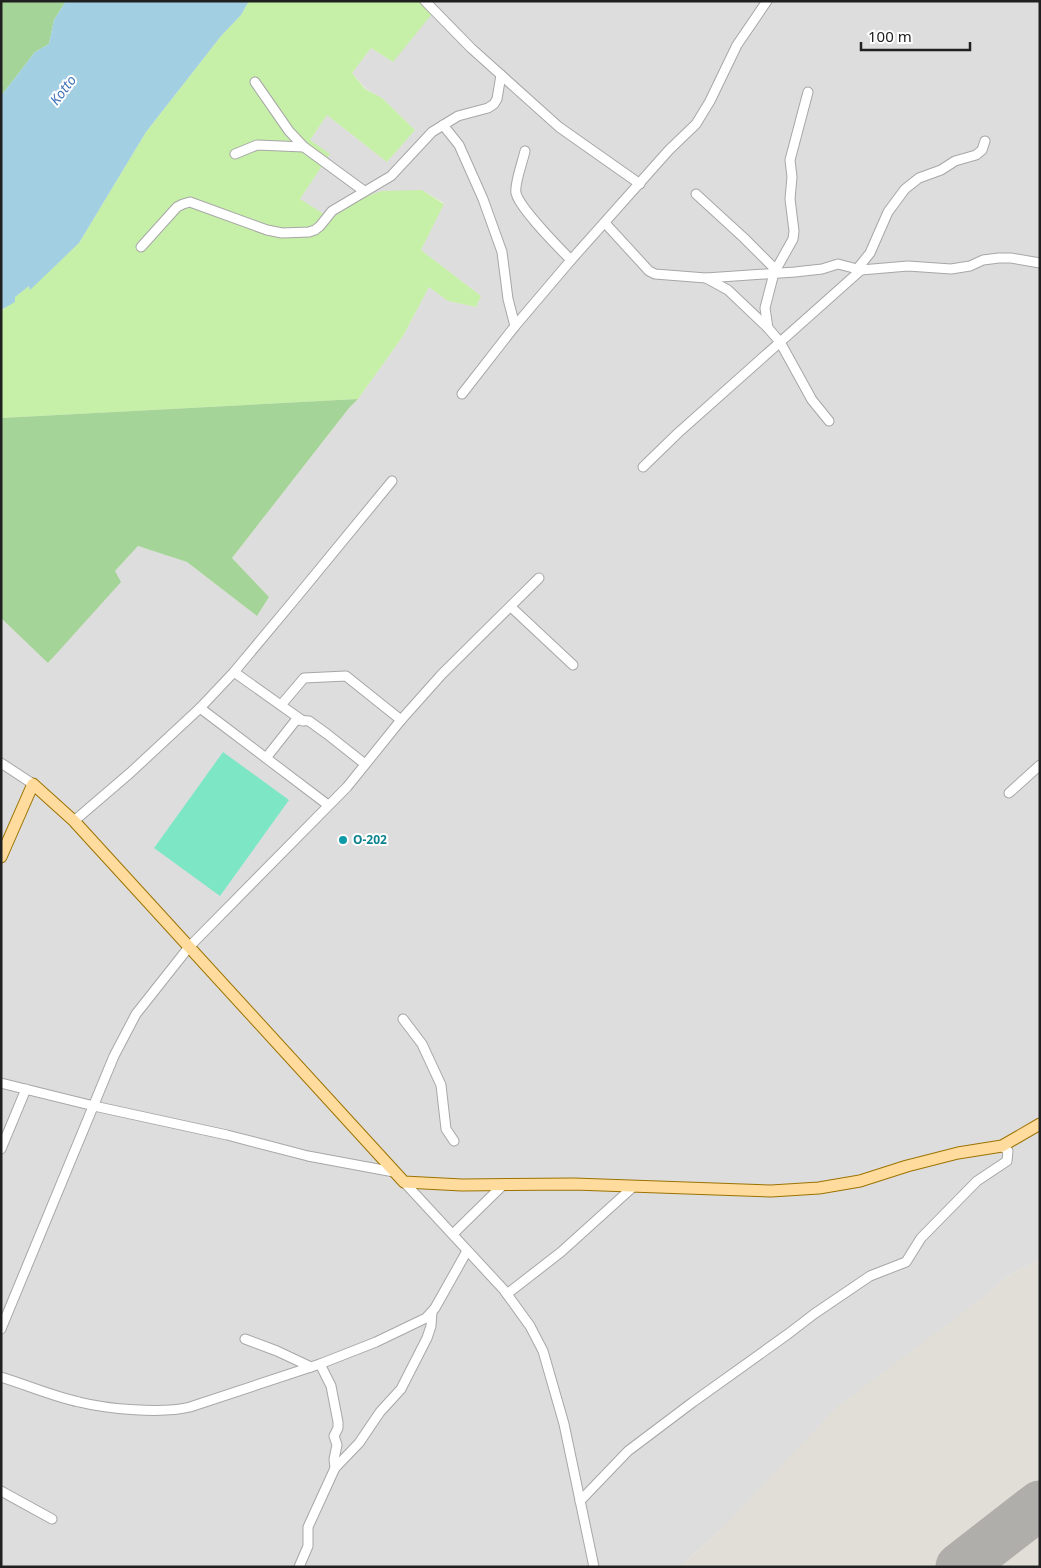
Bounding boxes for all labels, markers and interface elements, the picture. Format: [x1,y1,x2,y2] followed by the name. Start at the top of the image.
[861,20,970,52] scale bar
[868,26,912,46] text: 100 m
[45,71,80,109] water label: Kotto
[353,831,387,848] place label: O-202
[337,834,349,846] marker: O-202

